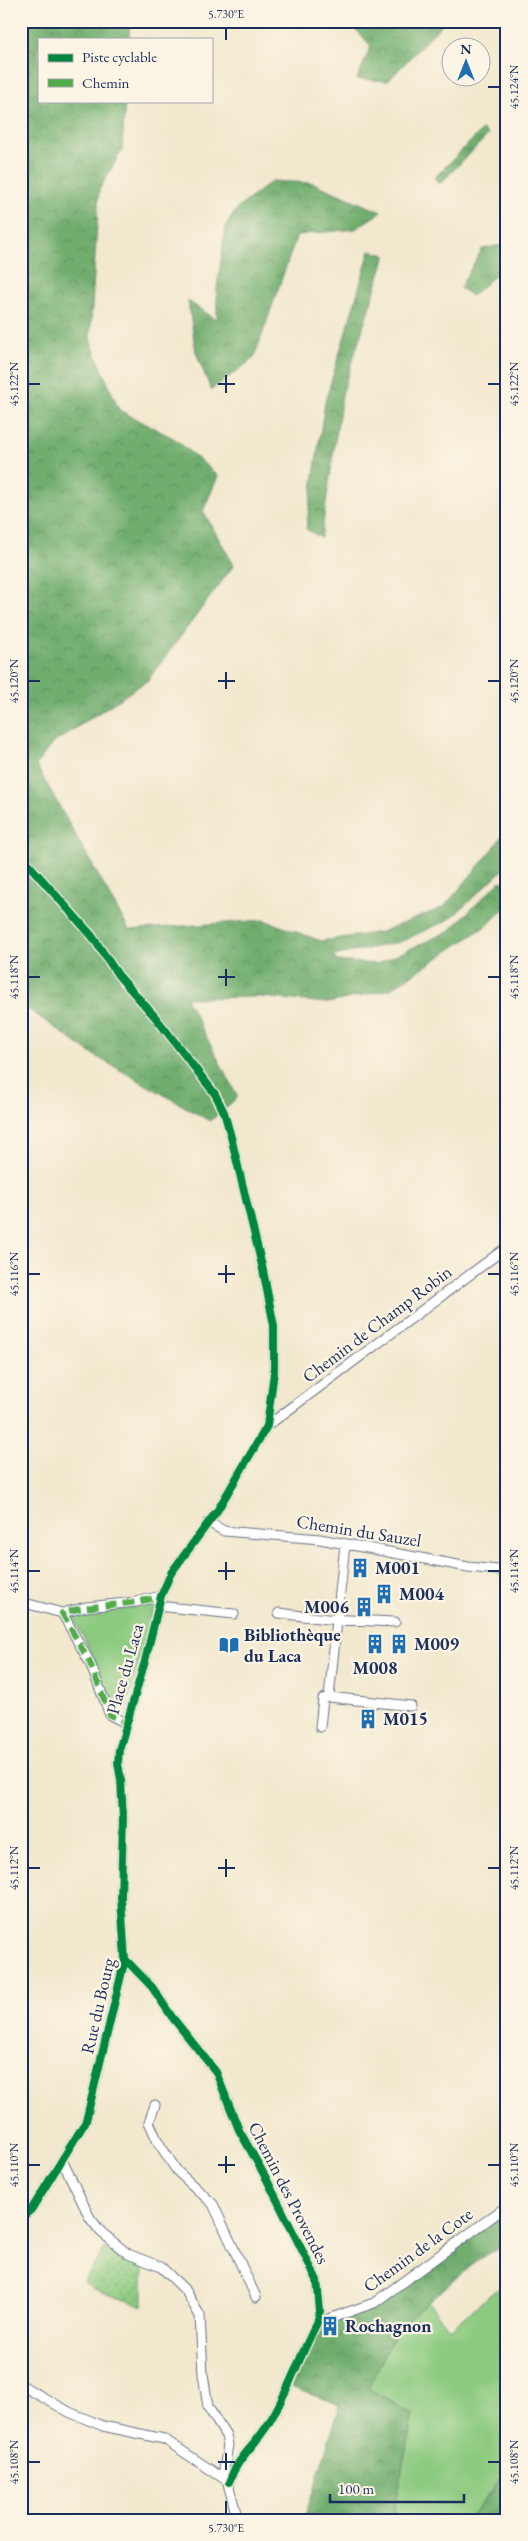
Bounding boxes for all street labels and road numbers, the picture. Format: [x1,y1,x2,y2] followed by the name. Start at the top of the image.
[297,1260,456,1387] street label: Chemin de Champ Robin
[295,1509,423,1552] street label: Chemin du Sauzel
[101,1620,149,1717] street label: Place du Laca
[75,1955,120,2056] street label: Rue du Bourg
[244,2118,335,2268] street label: Chemin des Provendes
[358,2202,477,2297] street label: Chemin de la Cote

